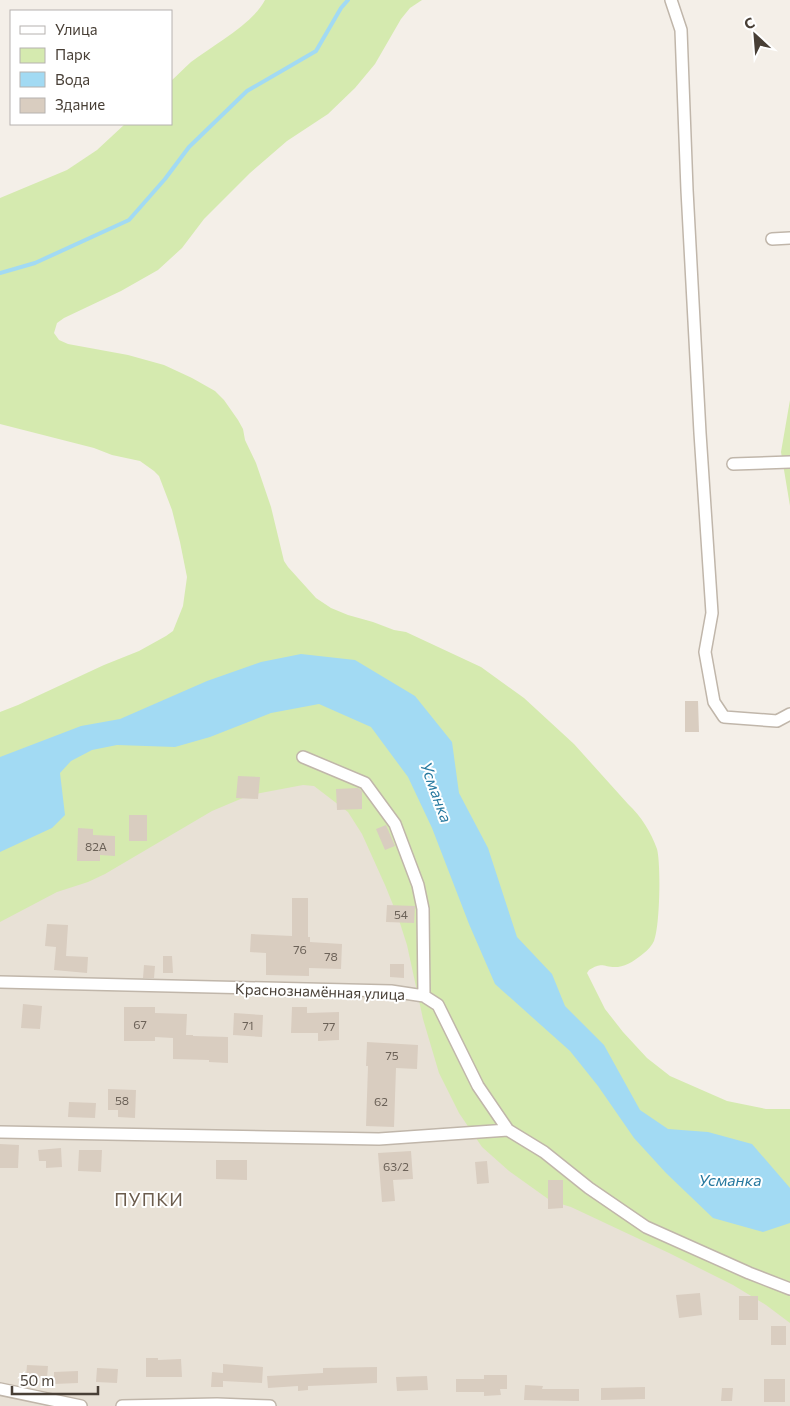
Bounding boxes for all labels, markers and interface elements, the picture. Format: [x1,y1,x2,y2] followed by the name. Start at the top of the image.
[10,10,172,125] legend
[730,10,780,60] north arrow
[741,13,757,33] text: С
[55,20,97,38] text: Улица
[55,45,91,63] text: Парк
[55,70,90,88] text: Вода
[55,95,105,113] text: Здание
[417,759,457,825] water label: Усманка
[85,839,107,853] house number: 82А
[394,907,408,921] house number: 54
[293,942,307,956] house number: 76
[324,949,338,963] house number: 78
[235,979,405,1003] street label: Краснознамённая улица
[133,1017,147,1031] house number: 67
[242,1018,254,1032] house number: 71
[323,1019,335,1033] house number: 77
[385,1048,399,1062] house number: 75
[115,1093,129,1107] house number: 58
[374,1094,388,1108] house number: 62
[383,1159,409,1173] house number: 63/2
[698,1170,762,1189] water label: Усманка
[114,1188,184,1210] district label: ПУПКИ
[12,1364,99,1396] scale bar
[20,1371,54,1389] text: 50 m

